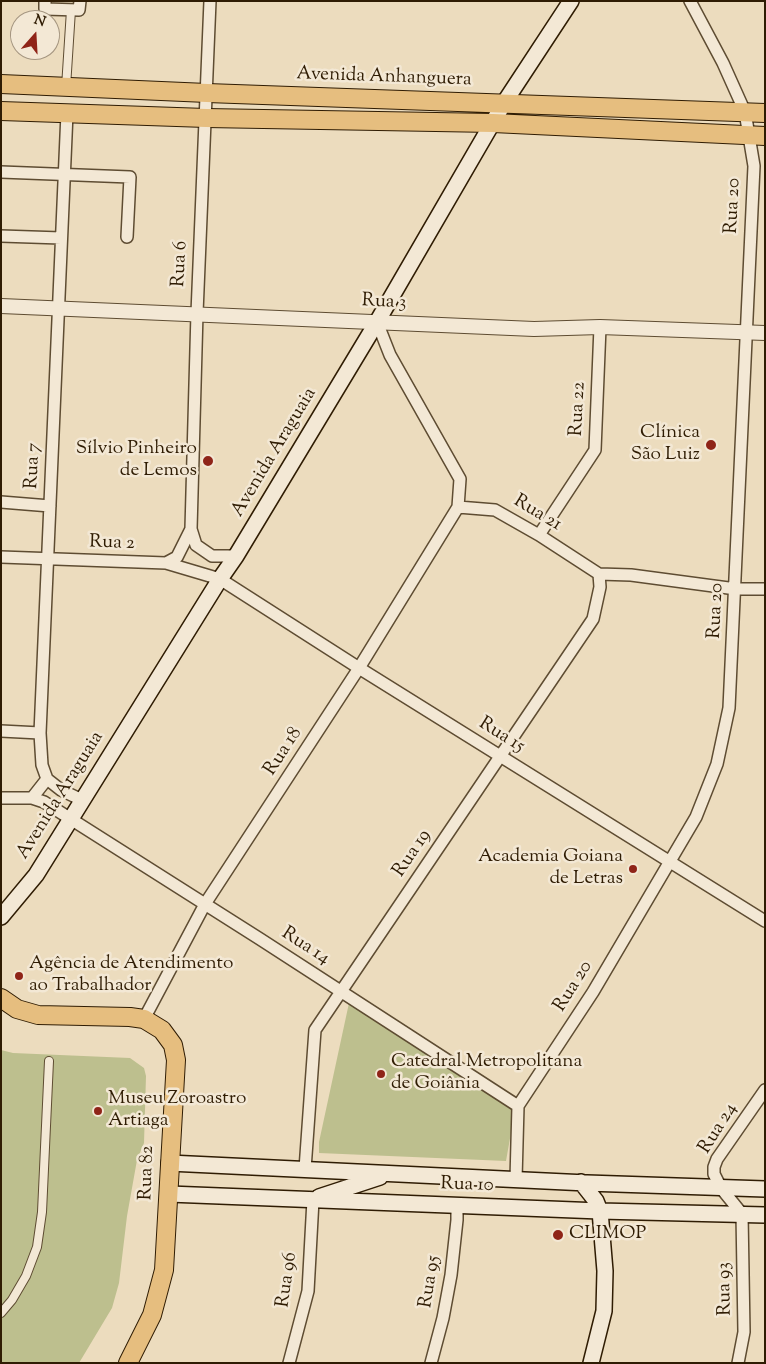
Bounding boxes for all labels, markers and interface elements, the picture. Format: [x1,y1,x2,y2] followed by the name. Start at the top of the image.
[10,10,60,60] north arrow
[31,10,48,33] text: N
[296,64,472,92] street label: Avenida Anhanguera
[721,178,747,234] street label: Rua 20
[168,240,194,288] street label: Rua 6
[361,290,407,316] street label: Rua 3
[566,381,592,437] street label: Rua 22
[227,384,323,522] street label: Avenida Araguaia
[631,423,700,467] place label: Clínica São Luiz
[704,438,718,452] marker: Clínica São Luiz
[76,439,197,483] place label: Sílvio Pinheiro de Lemos
[21,442,47,490] street label: Rua 7
[201,454,215,468] marker: Sílvio Pinheiro de Lemos
[509,491,565,537] street label: Rua 21
[89,532,135,556] street label: Rua 2
[704,583,730,639] street label: Rua 20
[474,713,528,759] street label: Rua 15
[260,724,308,780] street label: Rua 18
[13,728,109,864] street label: Avenida Araguaia
[389,826,437,882] street label: Rua 19
[478,847,623,891] place label: Academia Goiana de Letras
[627,863,639,875] marker: Academia Goiana de Letras
[277,923,333,971] street label: Rua 14
[29,954,233,998] place label: Agência de Atendimento ao Trabalhador
[550,957,598,1017] street label: Rua 20
[13,970,25,982] marker: Agência de Atendimento ao Trabalhador
[391,1052,582,1096] place label: Catedral Metropolitana de Goiânia
[375,1068,387,1080] marker: Catedral Metropolitana de Goiânia
[108,1089,246,1133] place label: Museu Zoroastro Artiaga
[695,1100,743,1158] street label: Rua 24
[92,1105,104,1117] marker: Museu Zoroastro Artiaga
[136,1145,160,1201] street label: Rua 82
[440,1174,494,1198] street label: Rua 10
[569,1224,646,1246] place label: CLIMOP
[551,1228,565,1242] marker: CLIMOP
[273,1251,303,1309] street label: Rua 96
[416,1254,446,1310] street label: Rua 95
[714,1262,738,1316] street label: Rua 93

